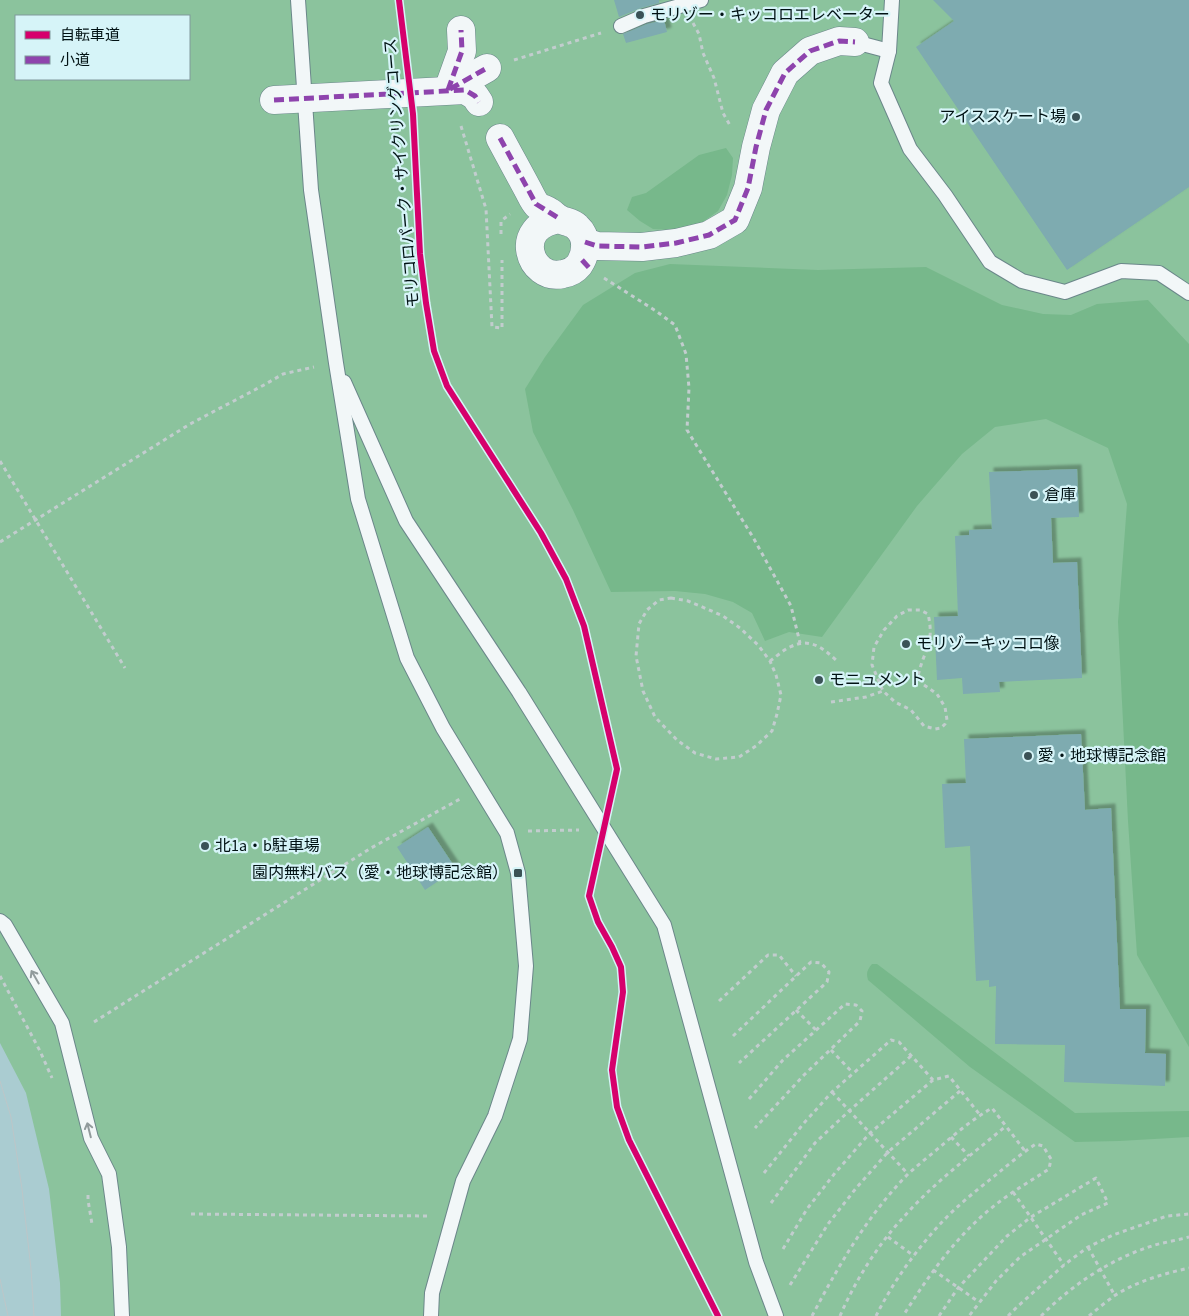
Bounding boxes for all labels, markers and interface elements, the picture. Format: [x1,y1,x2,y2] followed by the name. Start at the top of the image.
[650,4,890,26] place label: モリゾー・キッコロエレベーター
[634,9,646,21] marker: モリゾー・キッコロエレベーター
[15,15,190,80] legend
[60,25,120,46] text: 自転車道
[379,37,425,309] street label: モリコロパーク・サイクリングコース
[60,50,90,71] text: 小道
[939,106,1066,128] place label: アイススケート場
[1070,111,1082,123] marker: アイススケート場
[1044,484,1076,506] place label: 倉庫
[1028,489,1040,501] marker: 倉庫
[916,633,1060,655] place label: モリゾーキッコロ像
[900,638,912,650] marker: モリゾーキッコロ像
[829,669,925,691] place label: モニュメント
[813,674,825,686] marker: モニュメント
[1038,745,1166,767] place label: 愛・地球博記念館
[1022,750,1034,762] marker: 愛・地球博記念館
[215,835,320,857] place label: 北1a・b駐車場
[199,840,211,852] marker: 北1a・b駐車場
[252,862,508,884] place label: 園内無料バス（愛・地球博記念館）
[512,867,524,879] marker: 園内無料バス（愛・地球博記念館）
[30,971,40,985] one-way arrow
[84,1122,93,1138] one-way arrow

